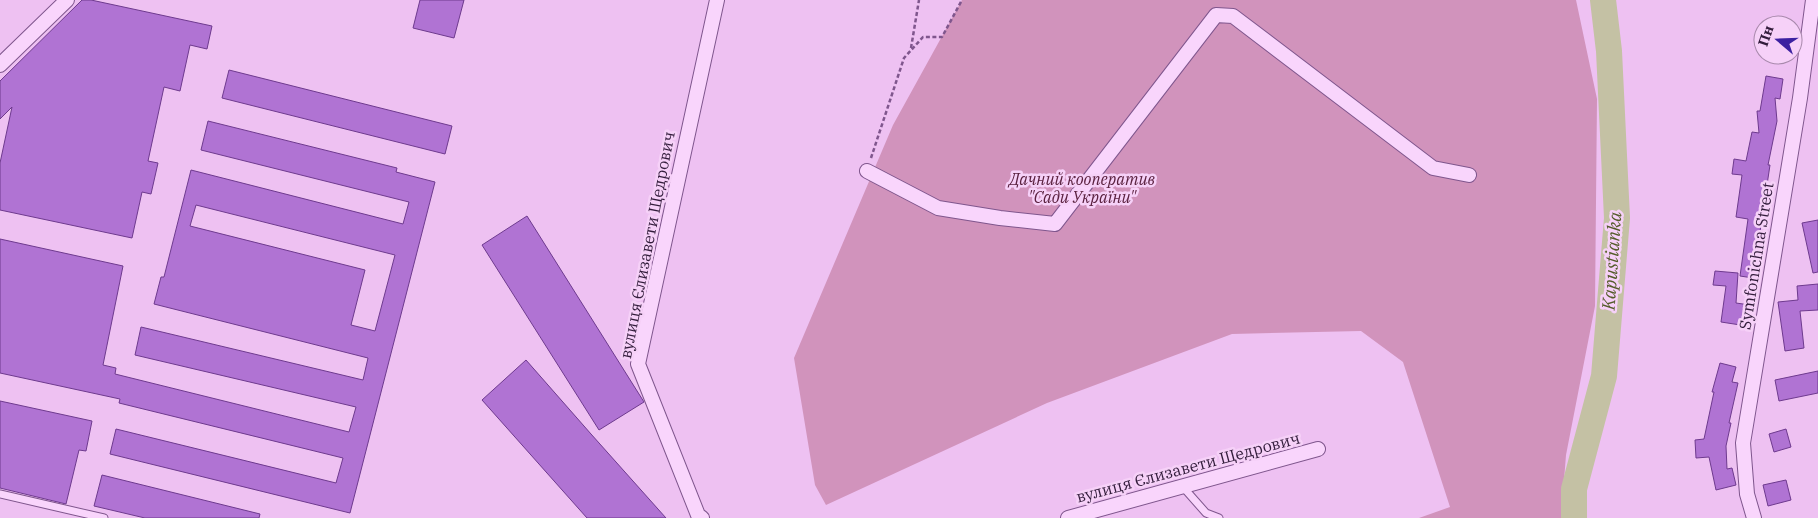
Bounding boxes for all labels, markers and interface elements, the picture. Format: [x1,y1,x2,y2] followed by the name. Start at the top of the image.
[1753,15,1803,65] north arrow
[1754,23,1778,49] text: Пн
[615,130,679,360] street label: вулиця Єлизавети Щедрович
[1007,169,1156,207] park label: Дачний кооператив "Сади України"
[1734,181,1778,331] street label: Symfonichna Street
[1597,211,1626,312] water label: Kapustianka
[1074,427,1302,507] street label: вулиця Єлизавети Щедрович

